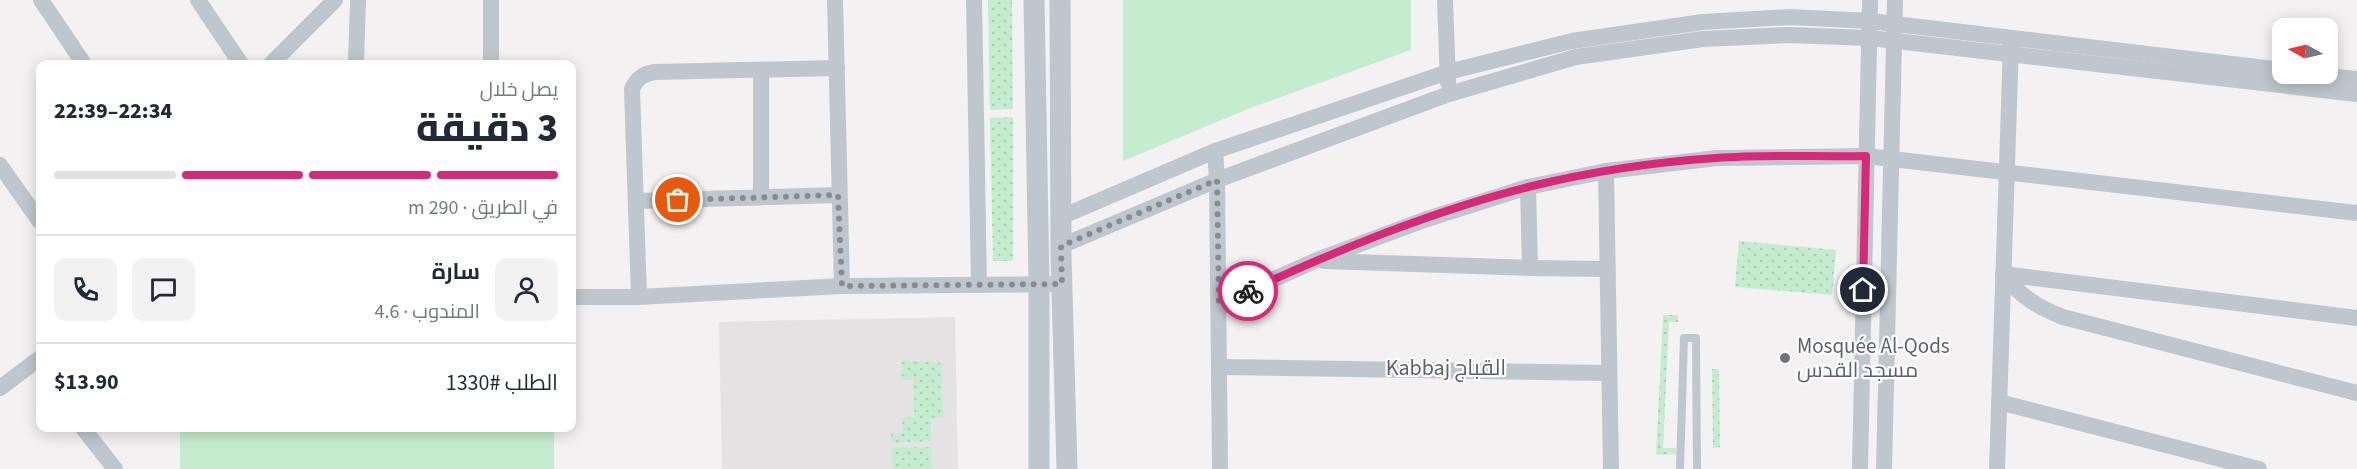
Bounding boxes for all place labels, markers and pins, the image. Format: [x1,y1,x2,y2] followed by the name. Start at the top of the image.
[652,174,703,225] pin
[1837,264,1888,315] pin
[1797,331,1950,385] place label: Mosquée Al-Qods مسجد القدس
[1778,351,1792,365] marker: Mosquée Al-Qods مسجد القدس

